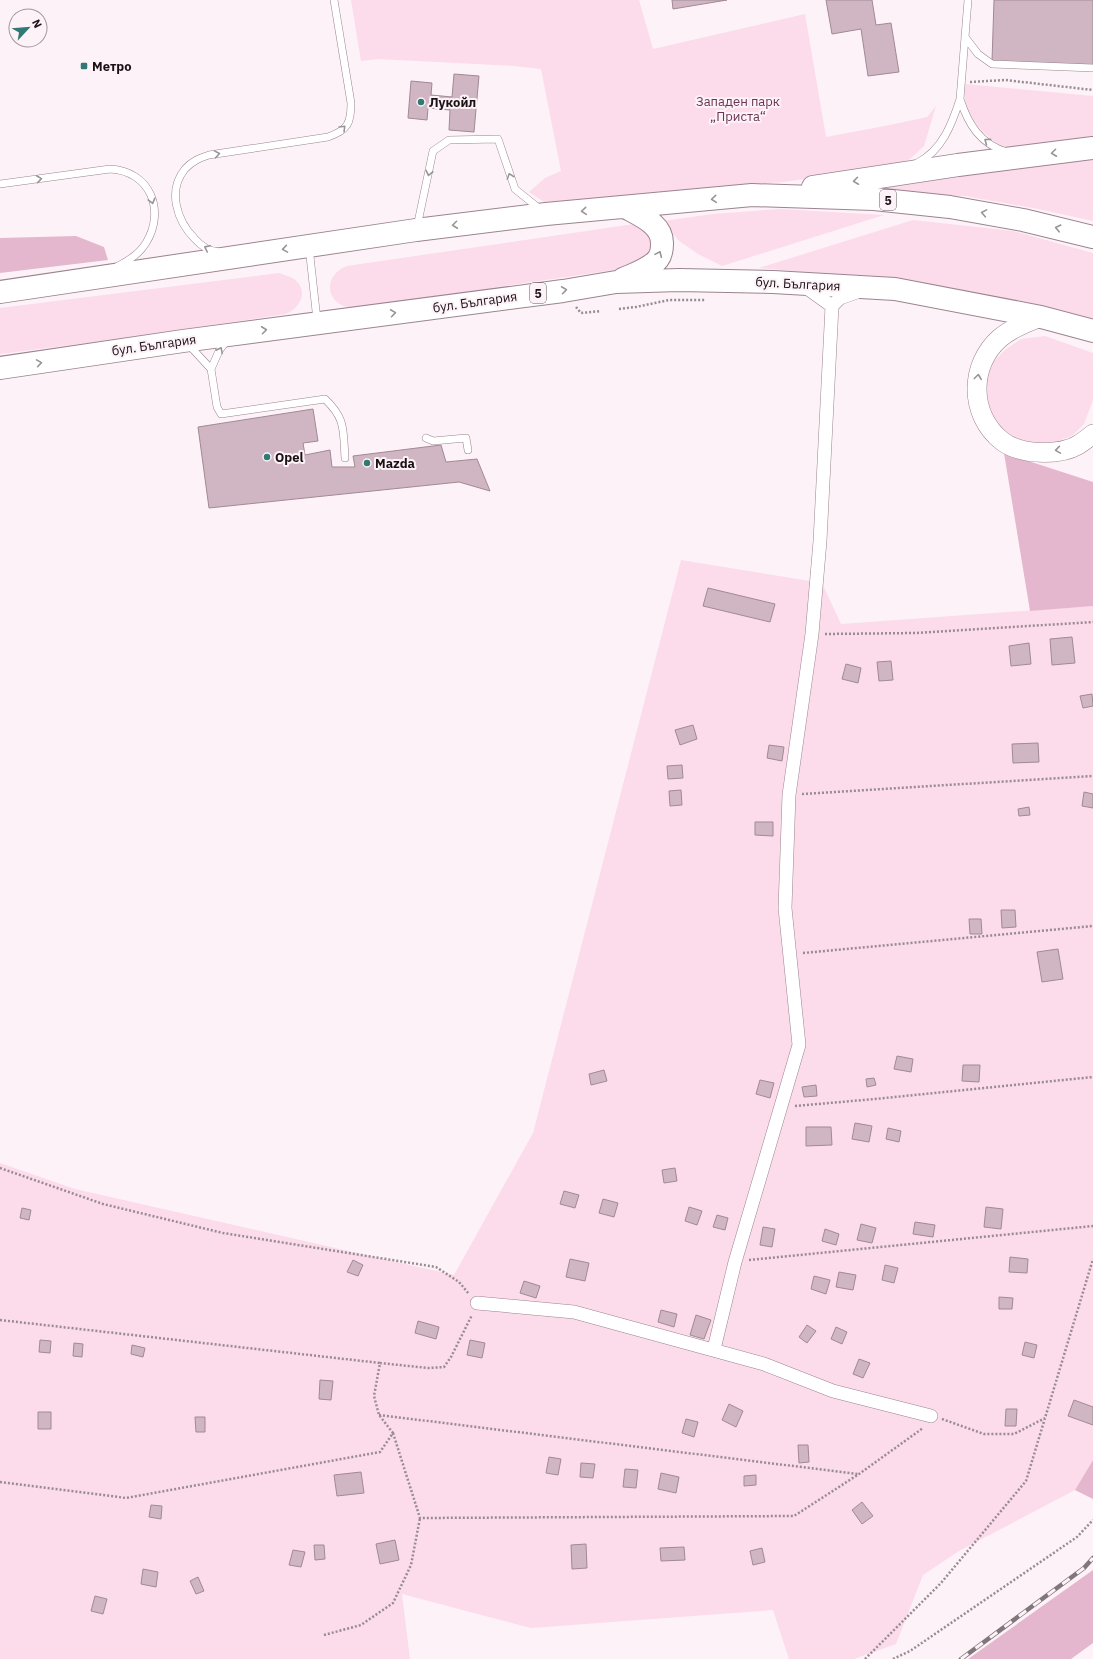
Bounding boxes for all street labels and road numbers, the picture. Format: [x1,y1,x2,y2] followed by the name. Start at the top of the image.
[880,190,896,210] road number: 5
[755,273,841,295] street label: бул. България
[530,283,546,303] road number: 5
[432,288,518,316] street label: бул. България
[111,331,197,359] street label: бул. България

